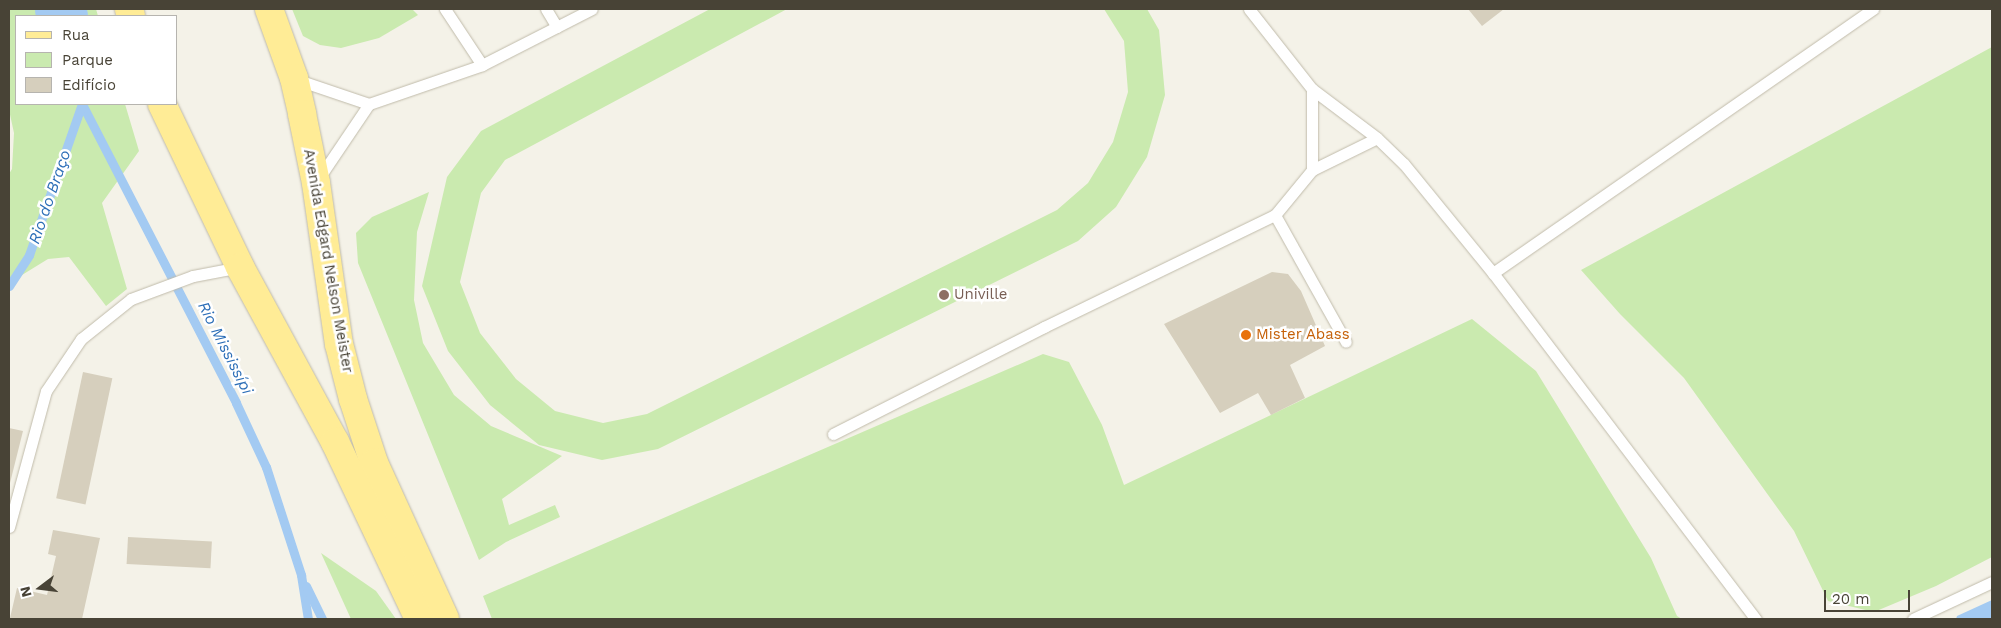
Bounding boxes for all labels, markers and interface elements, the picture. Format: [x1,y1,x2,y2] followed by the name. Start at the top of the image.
[15,15,178,105] legend
[62,26,90,44] text: Rua
[62,51,113,69] text: Parque
[62,76,116,94] text: Edifício
[299,147,357,375] street label: Avenida Edgard Nelson Meister
[25,148,75,246] water label: Rio do Braço
[954,286,1007,304] place label: Univille
[938,289,950,301] marker: Univille
[193,298,257,398] water label: Rio Mississípi
[1256,326,1350,344] place label: Mister Abass
[1240,329,1252,341] marker: Mister Abass
[15,563,65,613] north arrow
[1826,580,1912,612] scale bar
[16,585,35,599] text: N
[1832,590,1870,608] text: 20 m

